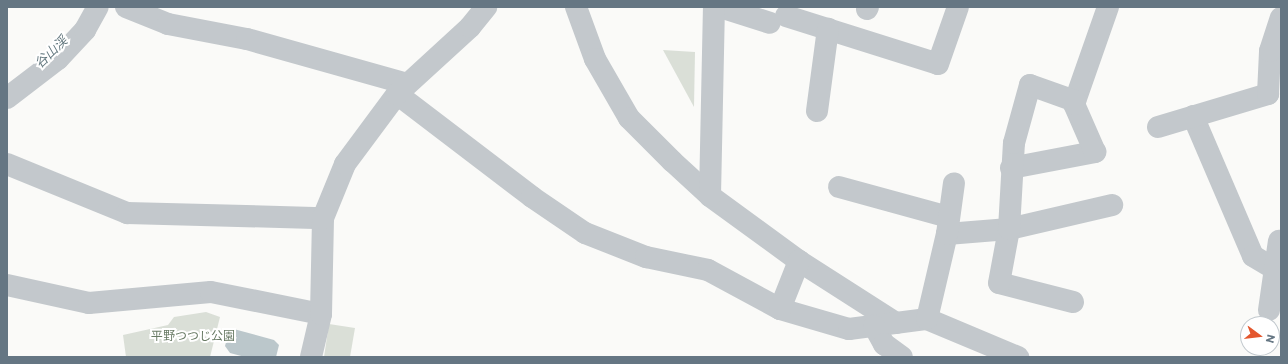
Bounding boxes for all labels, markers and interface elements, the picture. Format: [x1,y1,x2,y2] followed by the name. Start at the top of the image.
[32,33,70,71] water label: 谷山渓
[1240,316,1280,356] north arrow
[151,329,235,343] park label: 平野つつじ公園
[1264,333,1278,345] text: N

